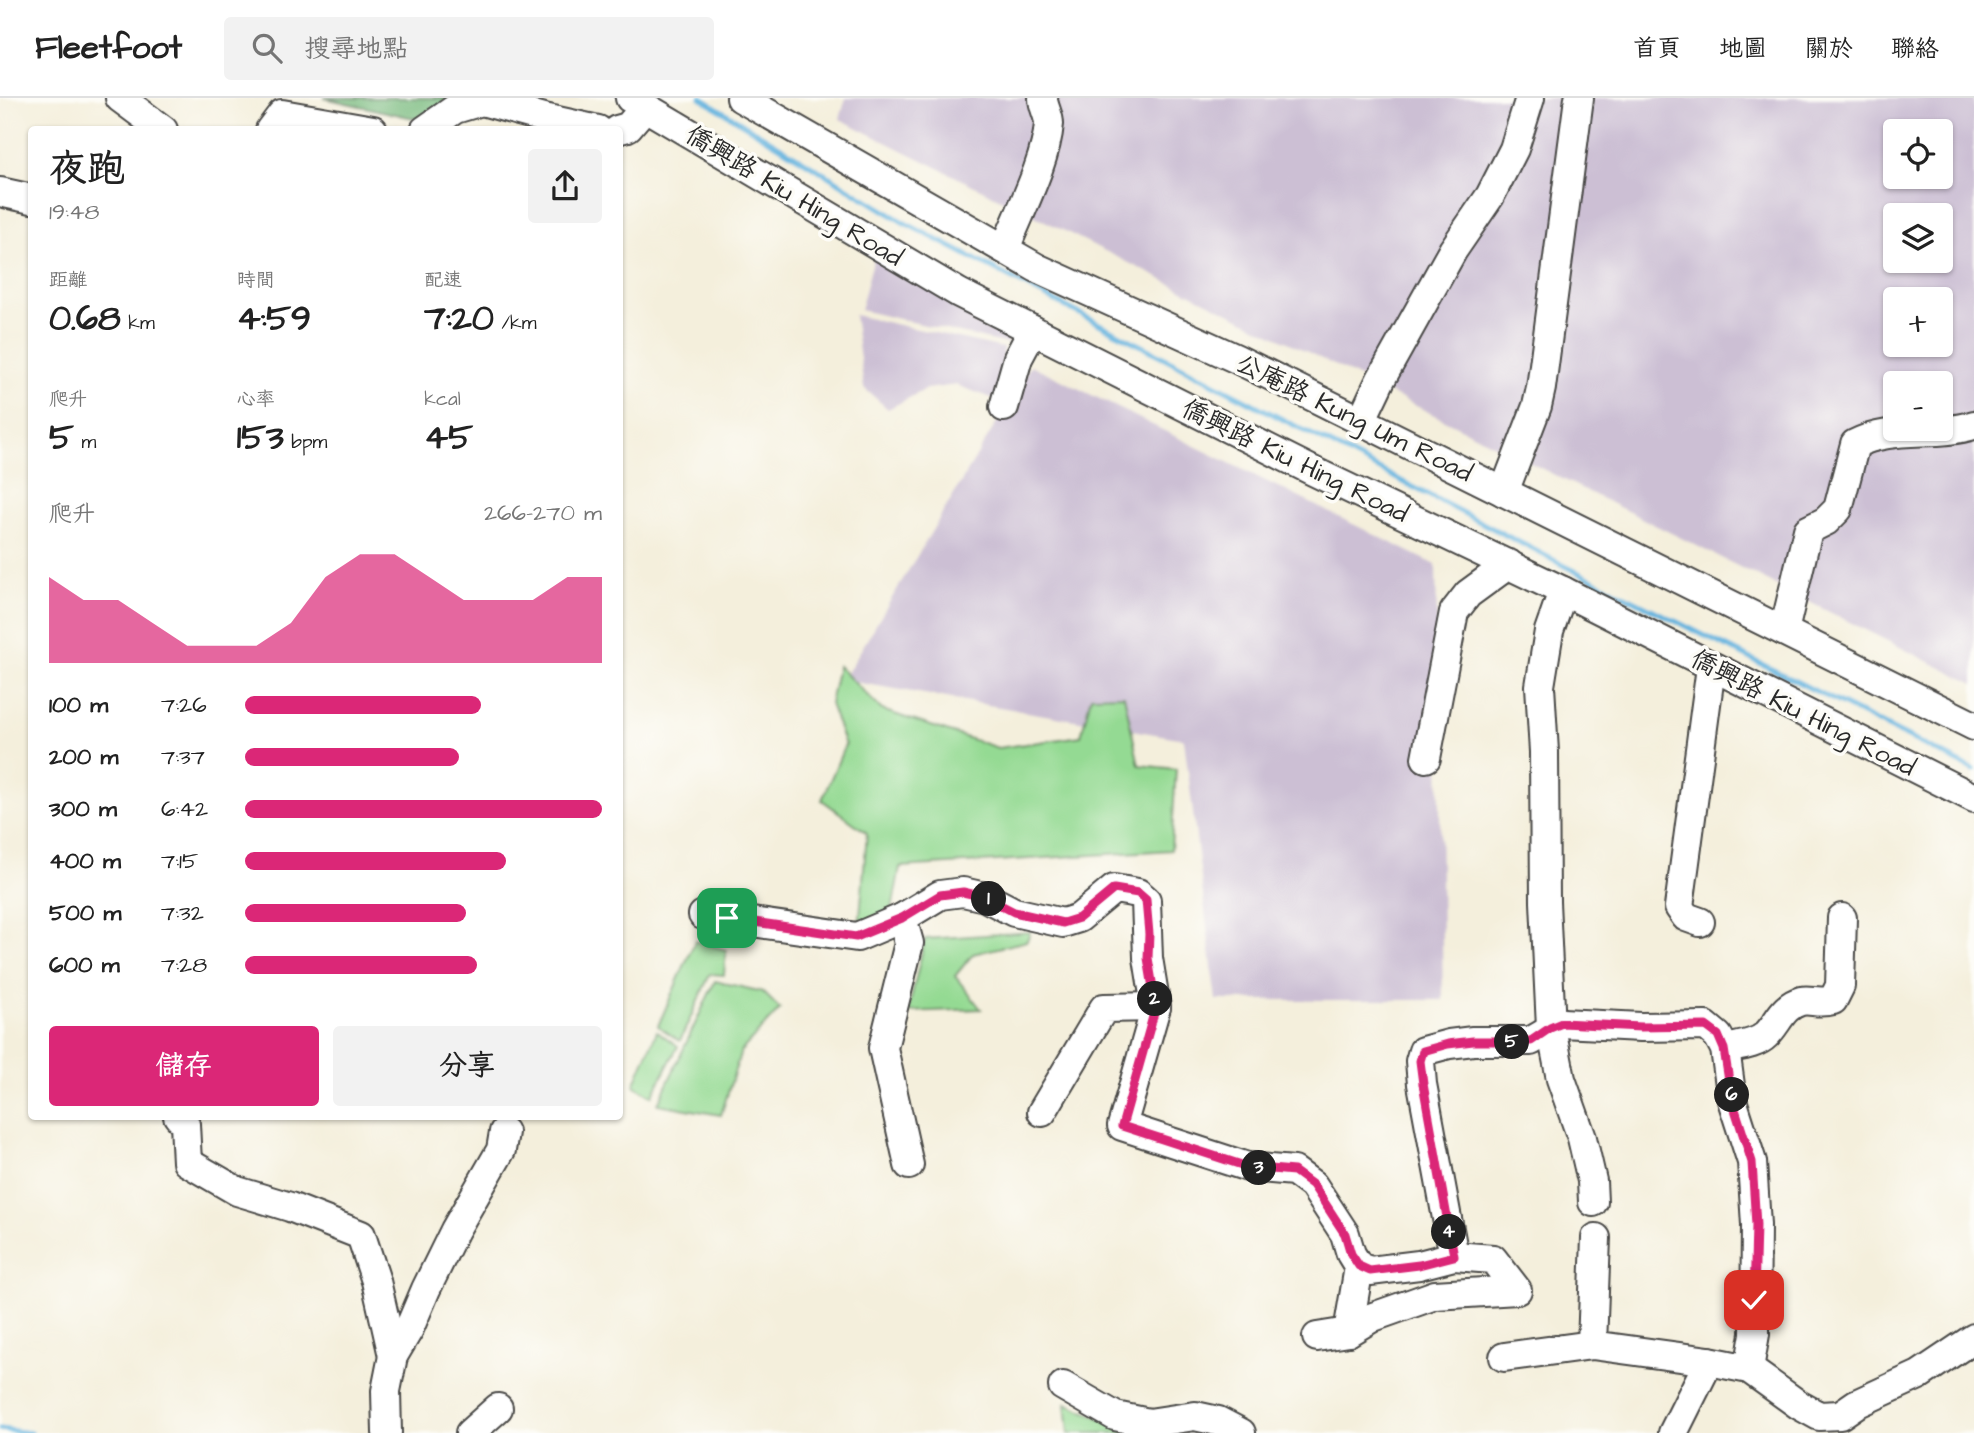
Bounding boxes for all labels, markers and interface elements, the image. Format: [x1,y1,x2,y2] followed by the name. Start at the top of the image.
[224,17,714,80] search box
[35,25,182,71] text: Fleetfoot
[248,29,286,67] icon: search
[304,31,408,67] text: 搜尋地點
[1633,32,1681,66] text: 首頁
[1719,32,1767,66] text: 地圖
[1805,32,1853,66] text: 關於
[1891,32,1939,66] text: 聯絡
[677,117,910,277] street label: 僑興路 Kiu Hing Road
[1883,119,1953,441] map controls
[1883,119,1953,189] button: locate
[49,144,125,196] text: 夜跑
[528,149,602,223] button: share
[49,196,99,228] text: 19:48
[1883,203,1953,273] button: layers
[49,267,87,294] text: 距離
[237,267,275,294] text: 時間
[424,267,462,294] text: 配速
[1883,287,1953,357] button: +
[49,294,121,343] text: 0.68
[237,294,311,343] text: 4:59
[424,294,494,343] text: 7:20
[121,310,155,337] text: km
[494,310,537,337] text: /km
[1229,345,1478,493] street label: 公庵路 Kung Um Road
[1883,371,1953,441] button: −
[49,386,87,413] text: 爬升
[237,386,275,413] text: 心率
[424,386,461,413] text: kcal
[1175,390,1414,533] street label: 僑興路 Kiu Hing Road
[49,413,74,462] text: 5
[237,413,284,462] text: 153
[424,413,473,462] text: 45
[74,429,96,456] text: m
[284,429,327,456] text: bpm
[484,497,602,529] text: 266–270 m
[49,498,95,530] text: 爬升
[1683,641,1922,787] street label: 僑興路 Kiu Hing Road
[49,689,108,721] text: 100 m
[161,689,207,721] text: 7:26
[49,741,118,773] text: 200 m
[161,741,205,773] text: 7:37
[49,793,117,825] text: 300 m
[161,793,208,825] text: 6:42
[49,845,121,877] text: 400 m
[161,845,198,877] text: 7:15
[972,882,1006,916] pin: 1
[987,885,990,912] text: 1
[697,888,757,948] pin
[49,897,121,929] text: 500 m
[161,897,204,929] text: 7:32
[708,899,746,937] icon: arrive
[49,949,120,981] text: 600 m
[161,949,207,981] text: 7:28
[1138,982,1172,1016] pin: 2
[1149,985,1160,1012] text: 2
[1494,1024,1530,1060] pin: 5
[49,1026,319,1106] button: 儲存
[333,1026,602,1106] button: 分享
[1505,1028,1518,1055] text: 5
[1714,1077,1750,1112] pin: 6
[1726,1081,1737,1108] text: 6
[1242,1150,1276,1186] pin: 3
[1254,1154,1263,1181] text: 3
[1432,1214,1466,1250] pin: 4
[1442,1218,1455,1245] text: 4
[1724,1270,1784,1330] pin
[1735,1281,1773,1319] icon: check

